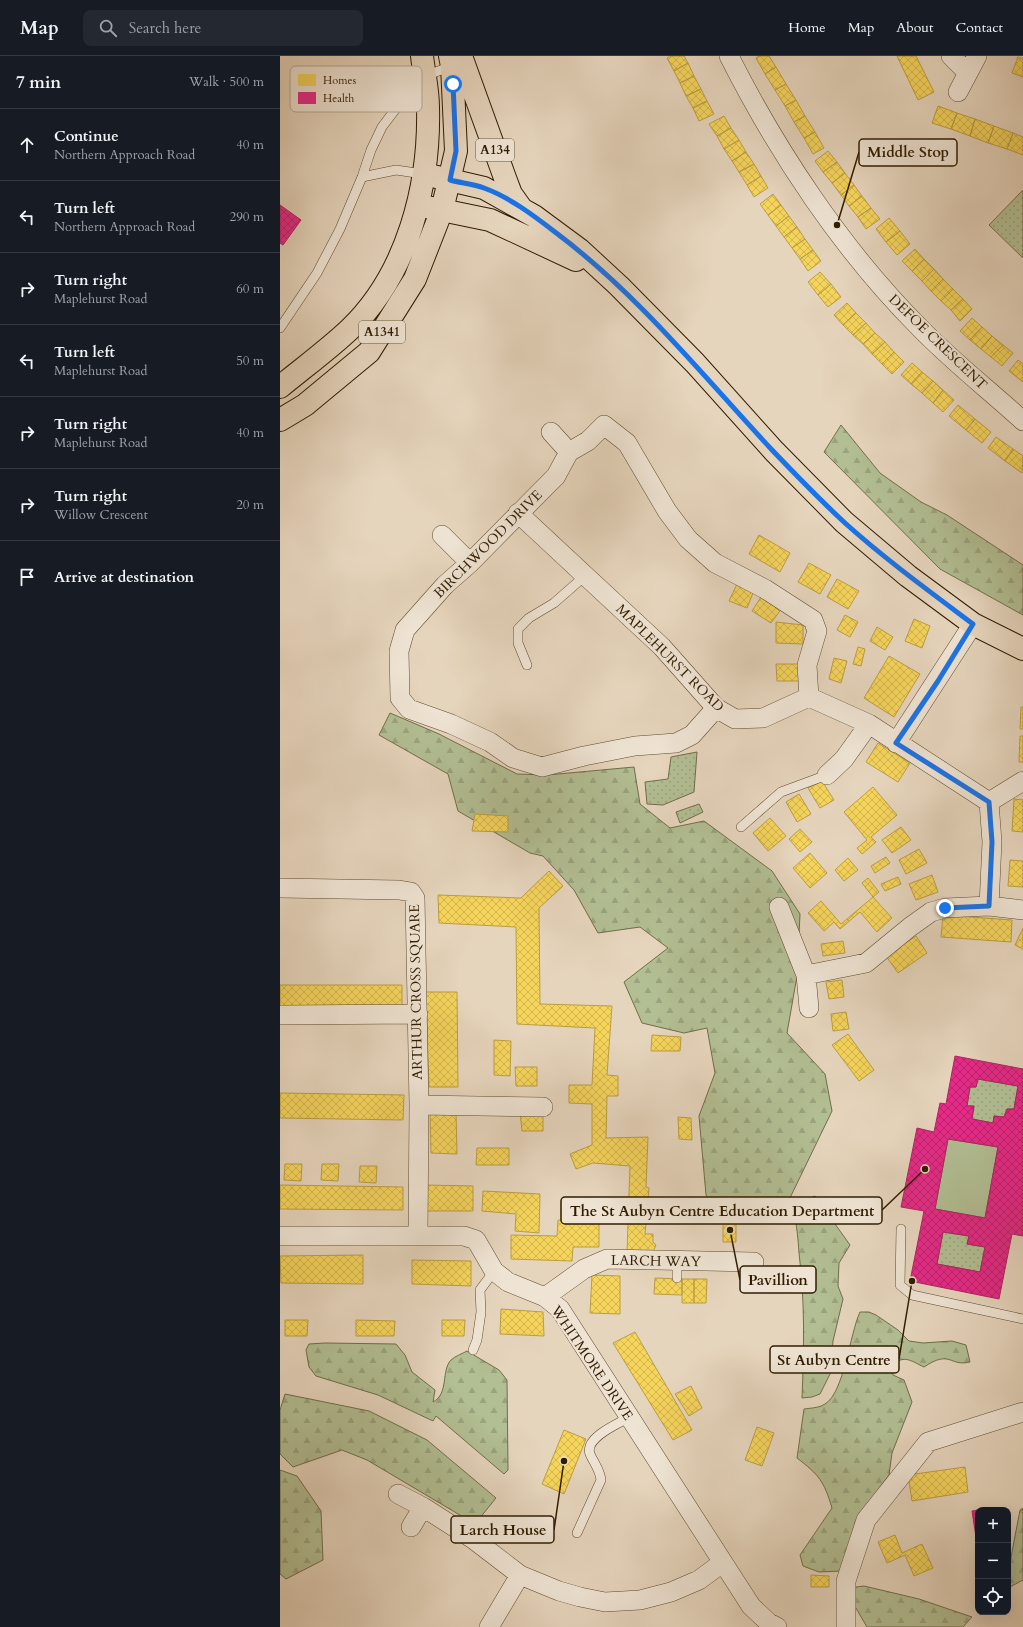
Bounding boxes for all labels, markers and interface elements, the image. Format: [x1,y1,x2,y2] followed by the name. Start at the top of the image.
[83,10,363,46] search box
[20,15,59,41] text: Map
[97,17,119,39] icon: search
[129,18,201,38] text: Search here
[788,18,826,37] text: Home
[848,18,874,37] text: Map
[896,18,933,37] text: About
[955,18,1003,37] text: Contact
[290,66,422,112] legend
[16,71,61,94] text: 7 min
[189,73,264,91] text: Walk · 500 m
[323,73,356,88] text: Homes
[444,75,462,93] route start
[323,91,354,106] text: Health
[54,126,119,146] text: Continue
[16,134,38,156] icon: ahead
[236,136,264,154] text: 40 m
[476,139,514,161] road number: A134
[859,139,957,166] callout: Middle Stop
[867,142,949,162] text: Middle Stop
[54,146,195,164] text: Northern Approach Road
[54,198,115,218] text: Turn left
[16,206,38,228] icon: left
[230,208,264,226] text: 290 m
[54,218,195,236] text: Northern Approach Road
[54,270,127,290] text: Turn right
[16,278,38,300] icon: right
[236,280,264,298] text: 60 m
[54,290,148,308] text: Maplehurst Road
[885,290,991,394] street label: DEFOE CRESCENT
[359,321,405,343] road number: A1341
[54,342,115,362] text: Turn left
[16,350,38,372] icon: left
[236,352,264,370] text: 50 m
[54,362,148,380] text: Maplehurst Road
[54,414,127,434] text: Turn right
[16,422,38,444] icon: right
[236,424,264,442] text: 40 m
[54,434,148,452] text: Maplehurst Road
[430,485,547,602] street label: BIRCHWOOD DRIVE
[54,486,127,506] text: Turn right
[16,494,38,516] icon: right
[236,496,264,514] text: 20 m
[54,506,148,524] text: Willow Crescent
[16,566,38,588] icon: arrive
[54,567,194,587] text: Arrive at destination
[612,600,728,716] street label: MAPLEHURST ROAD
[936,899,954,917] route end
[405,904,427,1080] street label: ARTHUR CROSS SQUARE
[561,1197,882,1224] callout: The St Aubyn Centre Education Department
[570,1201,875,1221] text: The St Aubyn Centre Education Department
[611,1251,702,1271] street label: LARCH WAY
[740,1266,816,1293] callout: Pavillion
[748,1270,808,1290] text: Pavillion
[546,1301,638,1424] street label: WHITMORE DRIVE
[770,1346,899,1373] callout: St Aubyn Centre
[777,1350,891,1370] text: St Aubyn Centre
[975,1507,1011,1615] map controls
[975,1507,1011,1543] button: +
[451,1516,554,1543] callout: Larch House
[459,1520,547,1540] text: Larch House
[975,1543,1011,1579] button: −
[975,1579,1011,1615] button: locate

